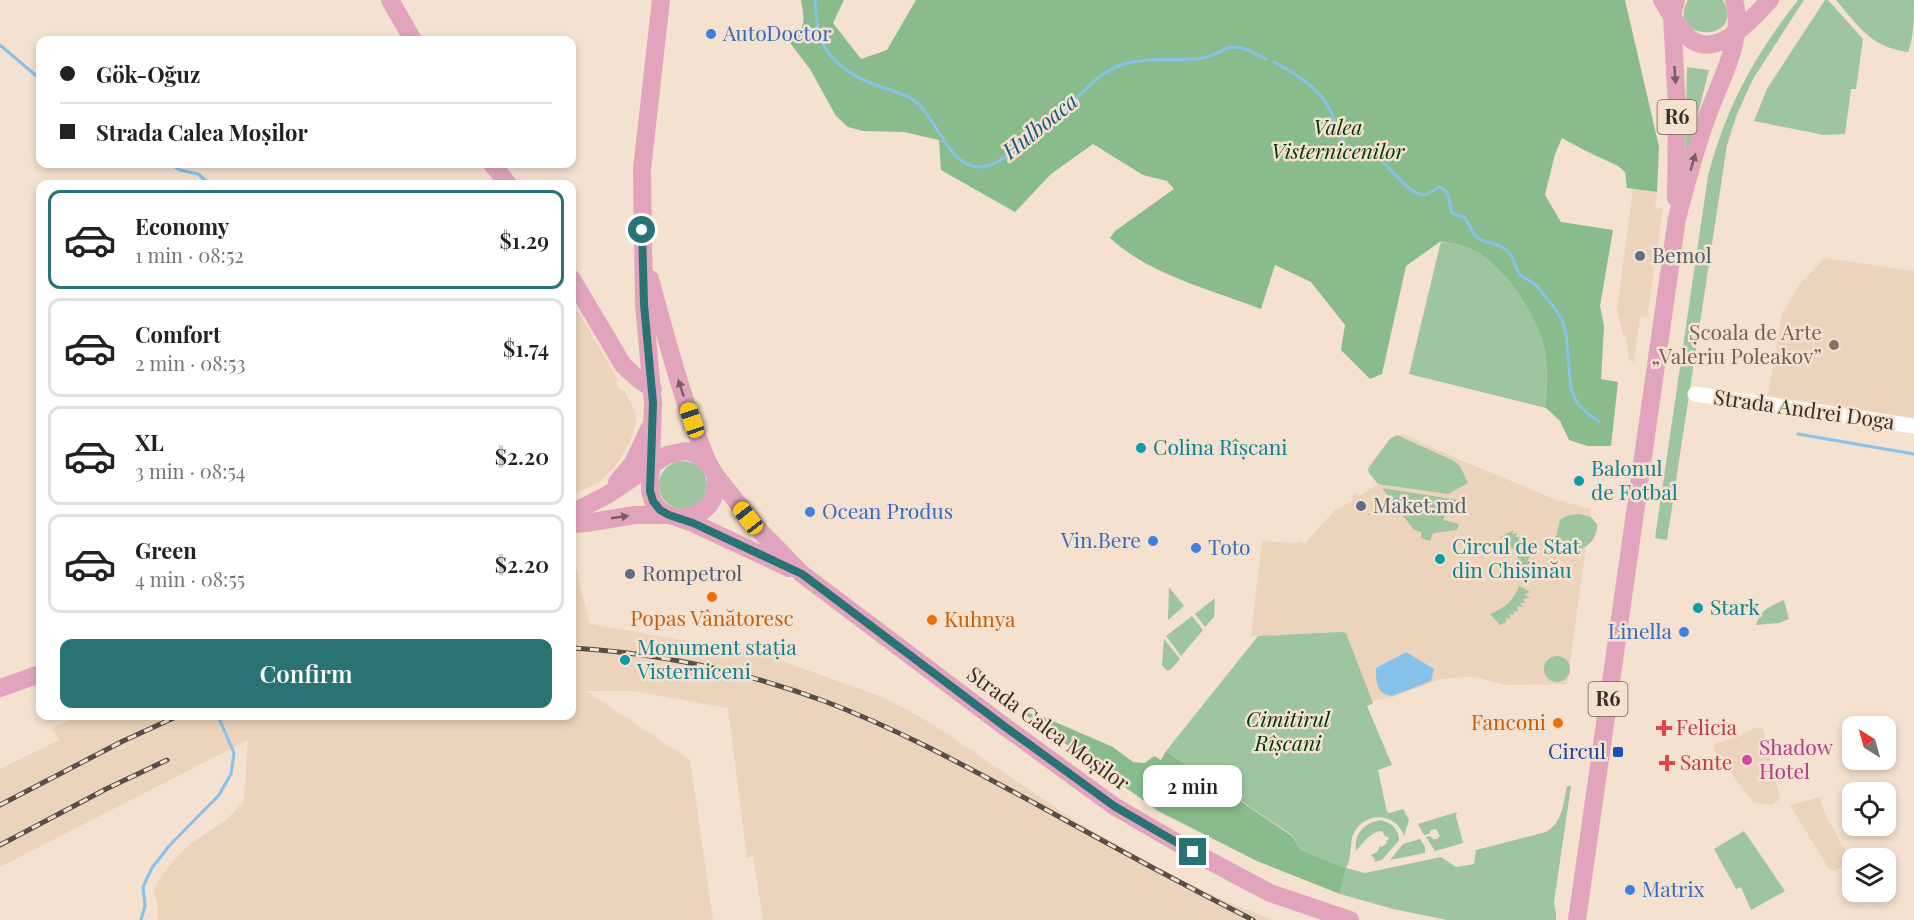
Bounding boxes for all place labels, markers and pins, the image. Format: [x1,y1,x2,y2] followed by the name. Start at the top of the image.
[722,18,832,46] place label: AutoDoctor
[704,27,718,41] marker: AutoDoctor
[1652,240,1712,268] place label: Bemol
[1633,249,1647,263] marker: Bemol
[1651,317,1822,369] place label: Școala de Arte „Valeriu Poleakov”
[1827,338,1841,352] marker: Școala de Arte „Valeriu Poleakov”
[1153,432,1287,461] place label: Colina Rîșcani
[1134,441,1148,455] marker: Colina Rîșcani
[1591,453,1678,505] place label: Balonul de Fotbal
[1572,474,1586,488] marker: Balonul de Fotbal
[1373,490,1467,518] place label: Maket.md
[822,496,953,524] place label: Ocean Produs
[1354,499,1368,513] marker: Maket.md
[803,505,817,519] marker: Ocean Produs
[1060,525,1141,553] place label: Vin.Bere
[1452,531,1580,584] place label: Circul de Stat din Chișinău
[1208,532,1251,560] place label: Toto
[1146,534,1160,548] marker: Vin.Bere
[1189,541,1203,555] marker: Toto
[1433,552,1447,566] marker: Circul de Stat din Chișinău
[642,558,742,586] place label: Rompetrol
[623,567,637,581] marker: Rompetrol
[705,590,719,604] marker: Popas Vânătoresc
[1710,592,1760,620] place label: Stark
[1691,601,1705,615] marker: Stark
[630,603,794,631] place label: Popas Vânătoresc
[944,604,1016,632] place label: Kuhnya
[925,613,939,627] marker: Kuhnya
[1608,616,1673,644] place label: Linella
[1677,625,1691,639] marker: Linella
[636,632,797,684] place label: Monument stația Visterniceni
[618,653,632,667] marker: Monument stația Visterniceni
[1471,707,1546,735] place label: Fanconi
[1676,712,1738,740] place label: Felicia
[1551,716,1565,730] marker: Fanconi
[1657,721,1671,735] marker: Felicia
[1759,732,1834,784] place label: Shadow Hotel
[1548,736,1606,764] place label: Circul
[1611,745,1625,759] marker: Circul
[1680,747,1732,775] place label: Sante
[1740,753,1754,767] marker: Shadow Hotel
[1658,754,1676,772] marker: Sante
[1642,874,1705,902] place label: Matrix
[1623,883,1637,897] marker: Matrix

